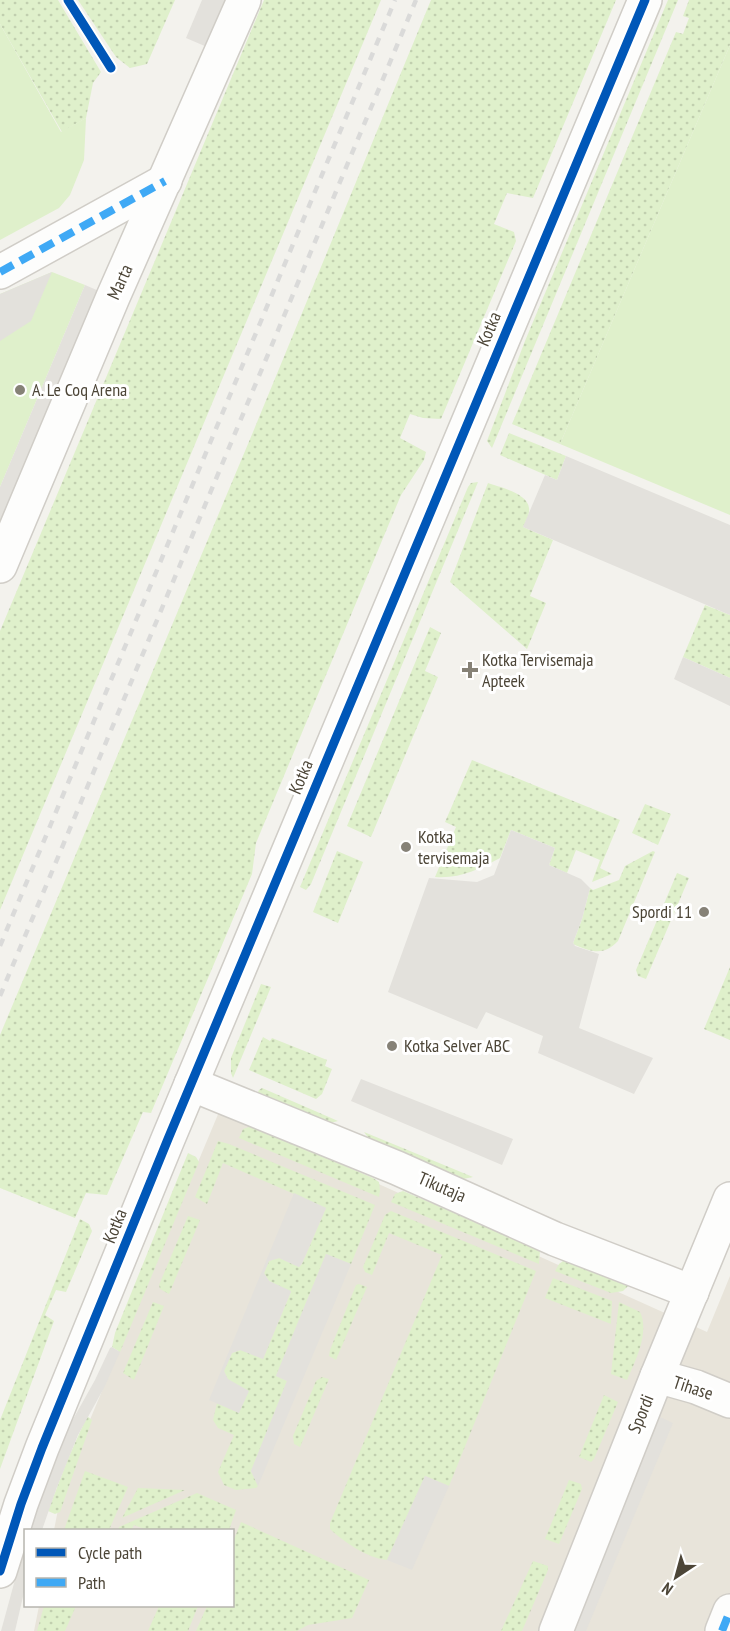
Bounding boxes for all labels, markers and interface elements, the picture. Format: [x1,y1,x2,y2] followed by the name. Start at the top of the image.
[102,261,137,303] street label: Marta
[471,308,506,349] street label: Kotka
[32,378,127,401] place label: A. Le Coq Arena
[13,383,27,397] marker: A. Le Coq Arena
[482,648,593,692] place label: Kotka Tervisemaja Apteek
[463,663,477,677] marker: Kotka Tervisemaja Apteek
[283,756,318,797] street label: Kotka
[418,825,490,869] place label: Kotka tervisemaja
[399,840,413,854] marker: Kotka tervisemaja
[632,900,692,923] place label: Spordi 11
[697,905,711,919] marker: Spordi 11
[404,1034,510,1057] place label: Kotka Selver ABC
[385,1039,399,1053] marker: Kotka Selver ABC
[415,1166,470,1207] street label: Tikutaja
[97,1205,132,1246] street label: Kotka
[670,1370,716,1405] street label: Tihase
[622,1391,659,1437] street label: Spordi
[24,1529,234,1607] legend
[78,1541,142,1564] text: Cycle path
[646,1547,706,1607] north arrow
[78,1571,106,1594] text: Path
[658,1579,677,1600] text: N

